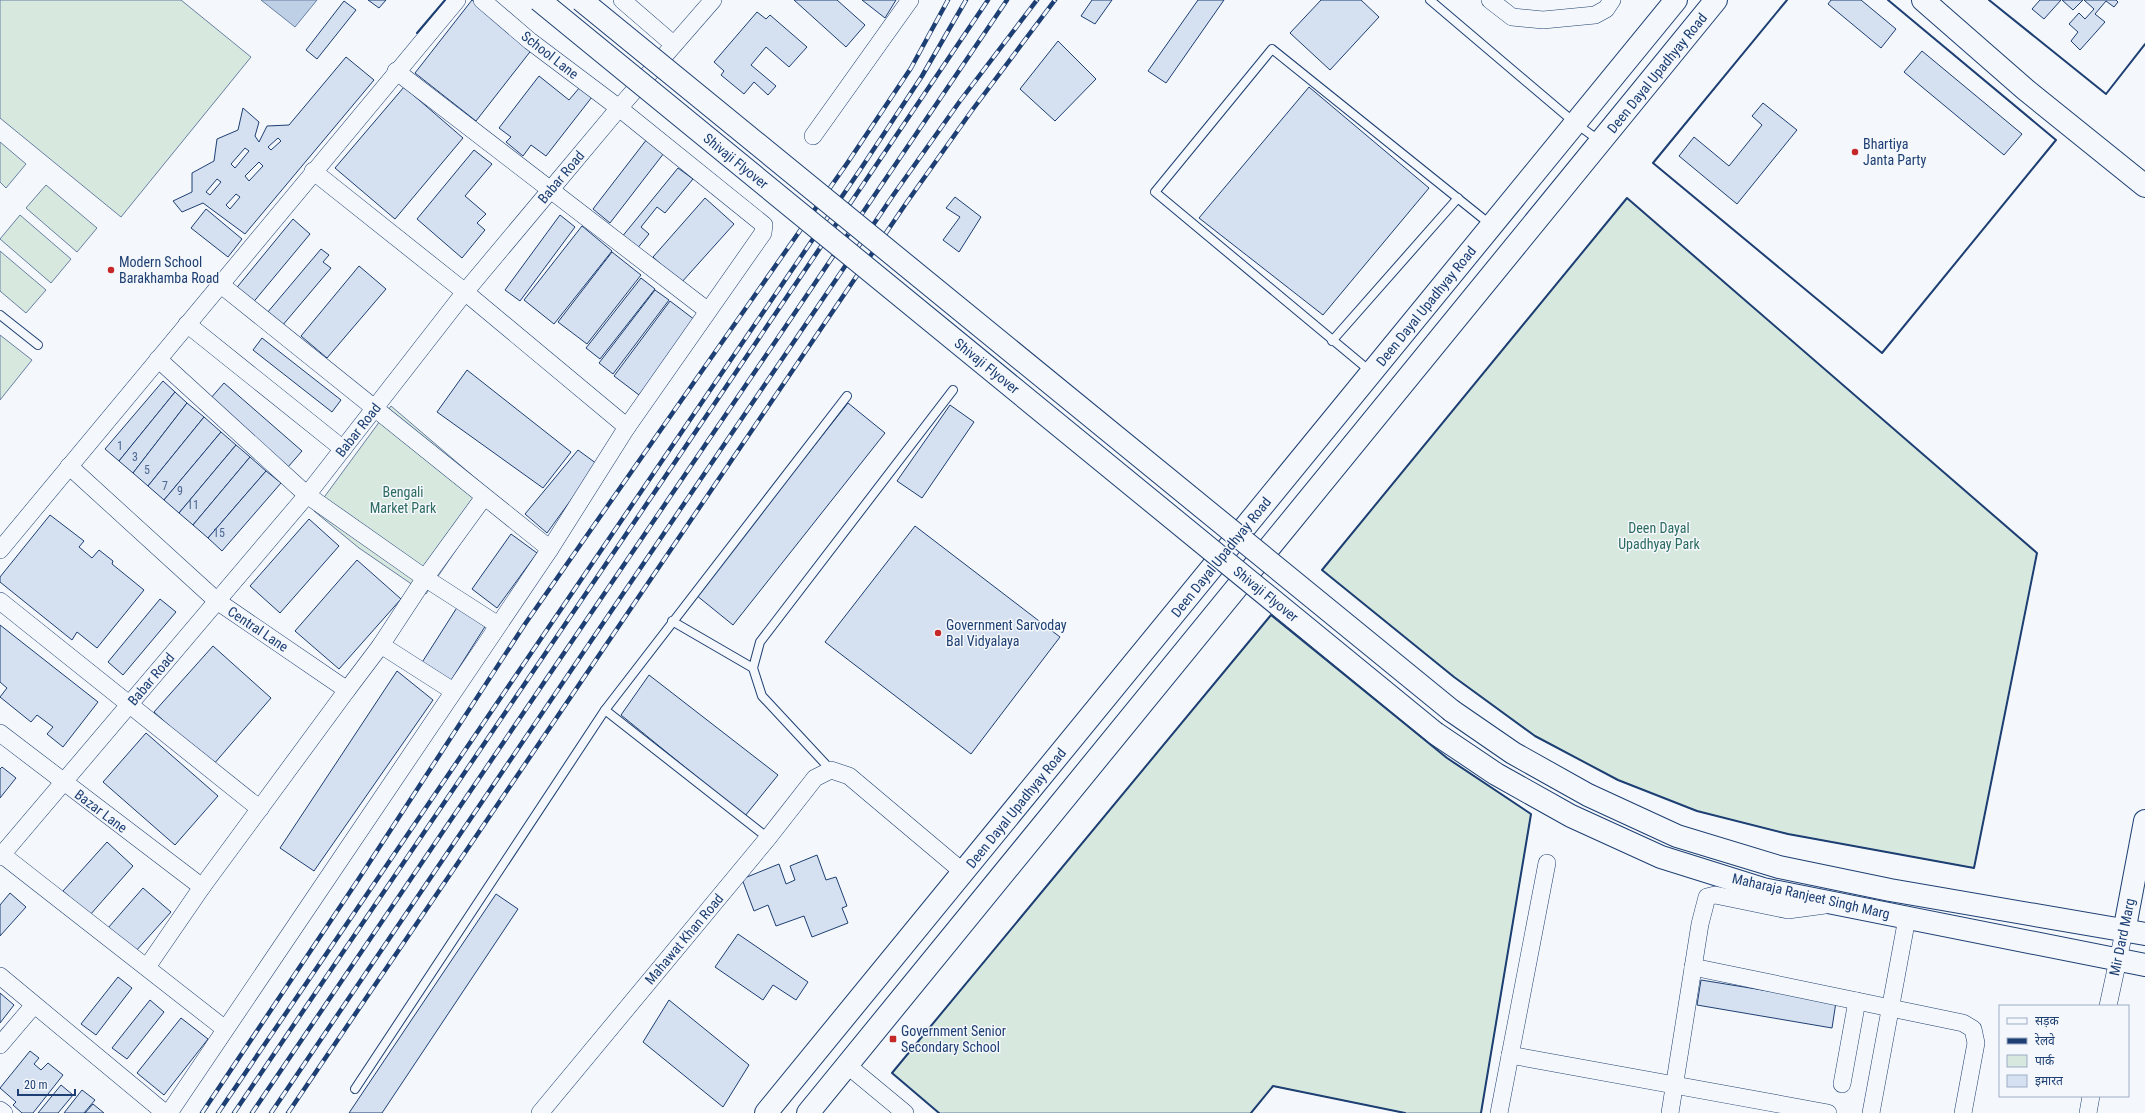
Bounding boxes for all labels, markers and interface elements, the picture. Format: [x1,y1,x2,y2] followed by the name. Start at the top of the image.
[1604,10,1710,136] street label: Deen Dayal Upadhyay Road
[518,28,582,82] street label: School Lane
[700,130,772,192] street label: Shivaji Flyover
[1863,136,1926,168] place label: Bhartiya Janta Party
[1850,147,1860,157] marker: Bhartiya Janta Party
[534,148,588,206] street label: Babar Road
[1373,243,1479,369] street label: Deen Dayal Upadhyay Road
[119,254,219,286] place label: Modern School Barakhamba Road
[106,265,116,275] marker: Modern School Barakhamba Road
[951,335,1023,397] street label: Shivaji Flyover
[332,400,384,460] street label: Babar Road
[117,439,123,453] house number: 1
[132,450,138,464] house number: 3
[144,463,150,477] house number: 5
[162,479,168,493] house number: 7
[177,484,183,498] house number: 9
[370,484,437,516] park label: Bengali Market Park
[1168,494,1274,620] street label: Deen Dayal Upadhyay Road
[187,498,199,512] house number: 11
[1618,520,1700,552] park label: Deen Dayal Upadhyay Park
[213,526,225,540] house number: 15
[1230,563,1302,625] street label: Shivaji Flyover
[225,603,292,655] street label: Central Lane
[946,617,1067,649] place label: Government Sarvoday Bal Vidyalaya
[933,628,943,638] marker: Government Sarvoday Bal Vidyalaya
[124,650,178,708] street label: Babar Road
[963,745,1069,871] street label: Deen Dayal Upadhyay Road
[72,786,131,836] street label: Bazar Lane
[1731,870,1891,922] street label: Maharaja Ranjeet Singh Marg
[642,891,726,987] street label: Mahawat Khan Road
[2106,897,2138,977] street label: Mir Dard Marg
[1999,1005,2129,1097] legend
[2035,1014,2060,1028] text: सड़क
[901,1023,1006,1055] place label: Government Senior Secondary School
[2035,1033,2055,1048] text: रेलवे
[888,1034,898,1044] marker: Government Senior Secondary School
[2035,1054,2055,1068] text: पार्क
[18,1071,75,1097] scale bar
[2035,1074,2064,1088] text: इमारत
[24,1078,48,1092] text: 20 m

